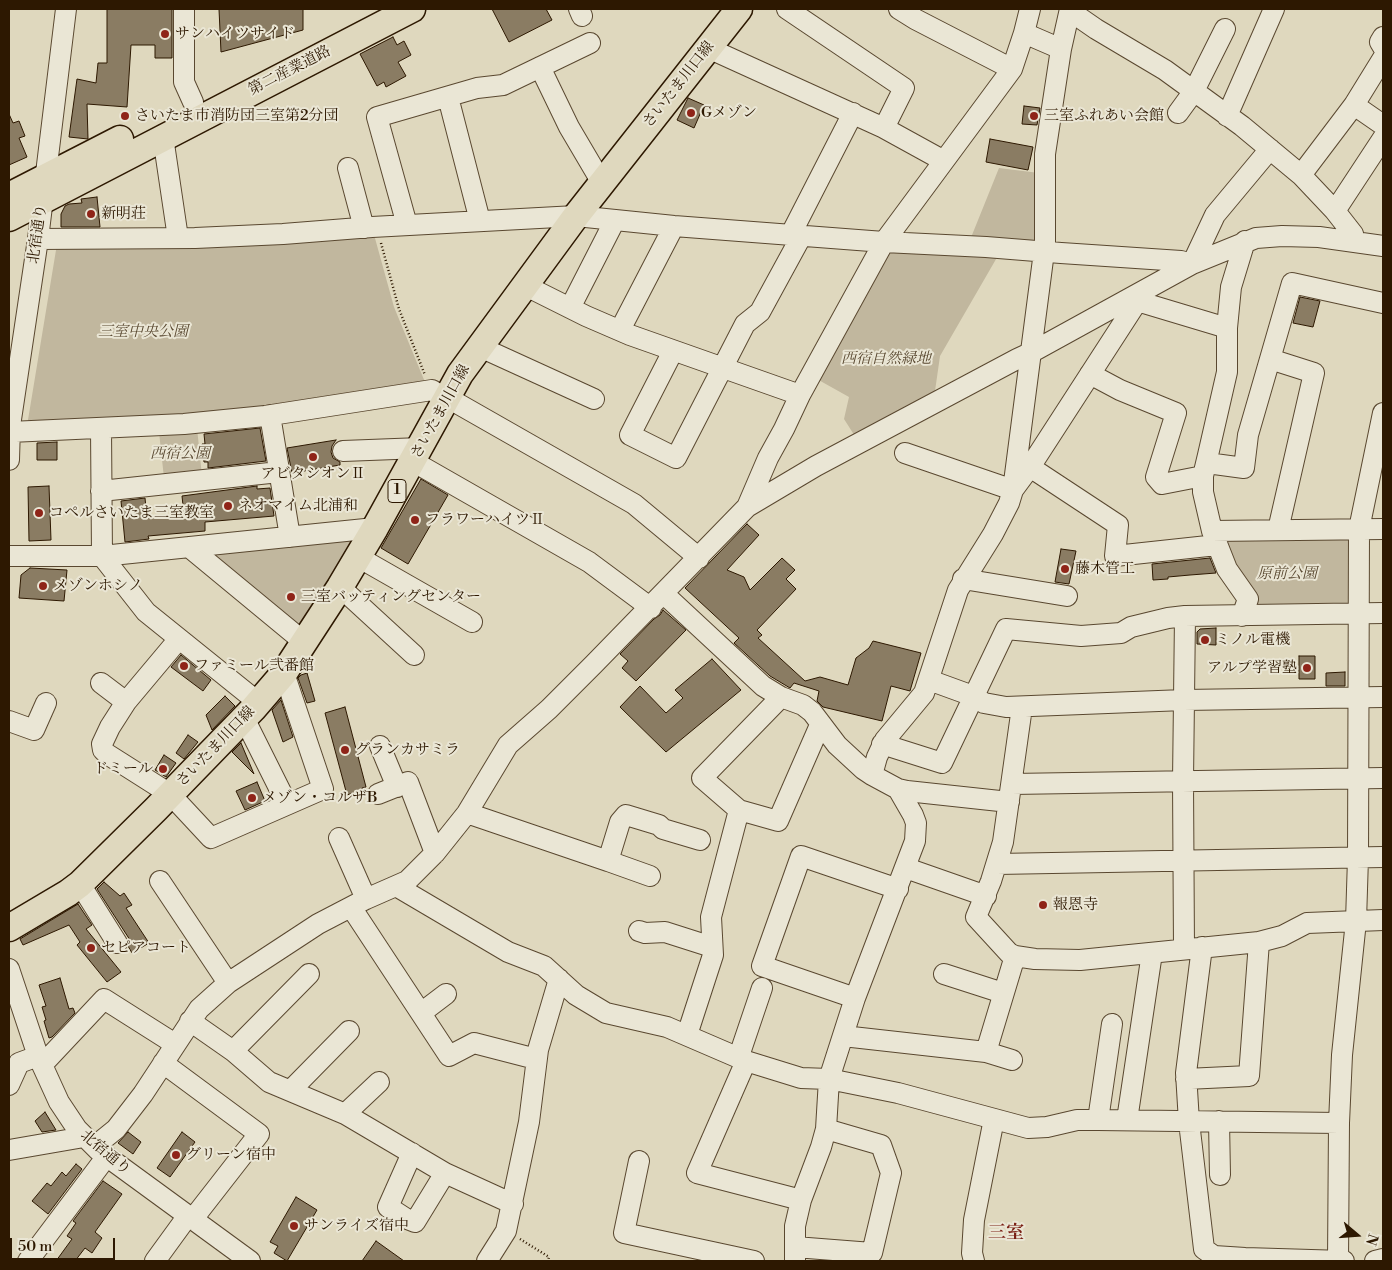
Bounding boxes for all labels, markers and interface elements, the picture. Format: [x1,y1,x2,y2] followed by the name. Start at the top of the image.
[175,25,295,43] place label: サンハイツサイド
[159,28,171,40] marker: サンハイツサイド
[640,38,718,132] street label: さいたま川口線
[246,43,334,99] street label: 第二産業道路
[701,104,757,122] place label: Gメゾン
[135,107,339,125] place label: さいたま市消防団三室第2分団
[685,107,697,119] marker: Gメゾン
[1044,107,1164,125] place label: 三室ふれあい会館
[119,110,131,122] marker: さいたま市消防団三室第2分団
[1028,110,1040,122] marker: 三室ふれあい会館
[25,203,51,265] street label: 北宿通り
[101,205,146,223] place label: 新明荘
[85,208,97,220] marker: 新明荘
[98,323,188,341] park label: 三室中央公園
[841,350,931,368] park label: 西宿自然緑地
[408,362,474,462] street label: さいたま川口線
[150,445,210,463] park label: 西宿公園
[307,451,319,463] marker: アビタシオンⅡ
[261,465,365,483] place label: アビタシオンⅡ
[388,480,406,502] road number: 1
[238,497,358,515] place label: ネオマイム北浦和
[222,500,234,512] marker: ネオマイム北浦和
[49,504,214,522] place label: コペルさいたま三室教室
[33,507,45,519] marker: コペルさいたま三室教室
[425,511,545,529] place label: フラワーハイツⅡ
[409,514,421,526] marker: フラワーハイツⅡ
[1075,560,1135,578] place label: 藤木管工
[1059,563,1071,575] marker: 藤木管工
[1257,565,1317,583] park label: 原前公園
[53,577,143,595] place label: メゾンホシノ
[37,580,49,592] marker: メゾンホシノ
[301,588,481,606] place label: 三室バッティングセンター
[285,591,297,603] marker: 三室バッティングセンター
[1215,631,1290,649] place label: ミノル電機
[1199,634,1211,646] marker: ミノル電機
[194,657,314,675] place label: ファミール弐番館
[1207,659,1297,677] place label: アルプ学習塾
[178,660,190,672] marker: ファミール弐番館
[1301,662,1313,674] marker: アルプ学習塾
[173,703,259,791] street label: さいたま川口線
[355,741,460,759] place label: グランカサミラ
[339,744,351,756] marker: グランカサミラ
[93,760,153,778] place label: ドミール
[157,763,169,775] marker: ドミール
[262,789,378,807] place label: メゾン・コルザB
[246,792,258,804] marker: メゾン・コルザB
[1053,896,1098,914] place label: 報恩寺
[1037,899,1049,911] marker: 報恩寺
[101,939,191,957] place label: セピアコート
[85,942,97,954] marker: セピアコート
[76,1127,134,1179] street label: 北宿通り
[186,1146,276,1164] place label: グリーン宿中
[170,1149,182,1161] marker: グリーン宿中
[1332,1210,1382,1260] north arrow
[304,1217,409,1235] place label: サンライズ宿中
[288,1220,300,1232] marker: サンライズ宿中
[988,1223,1024,1245] district label: 三室
[12,1228,118,1260] scale bar
[1361,1232,1382,1248] text: N
[18,1237,52,1256] text: 50 m

